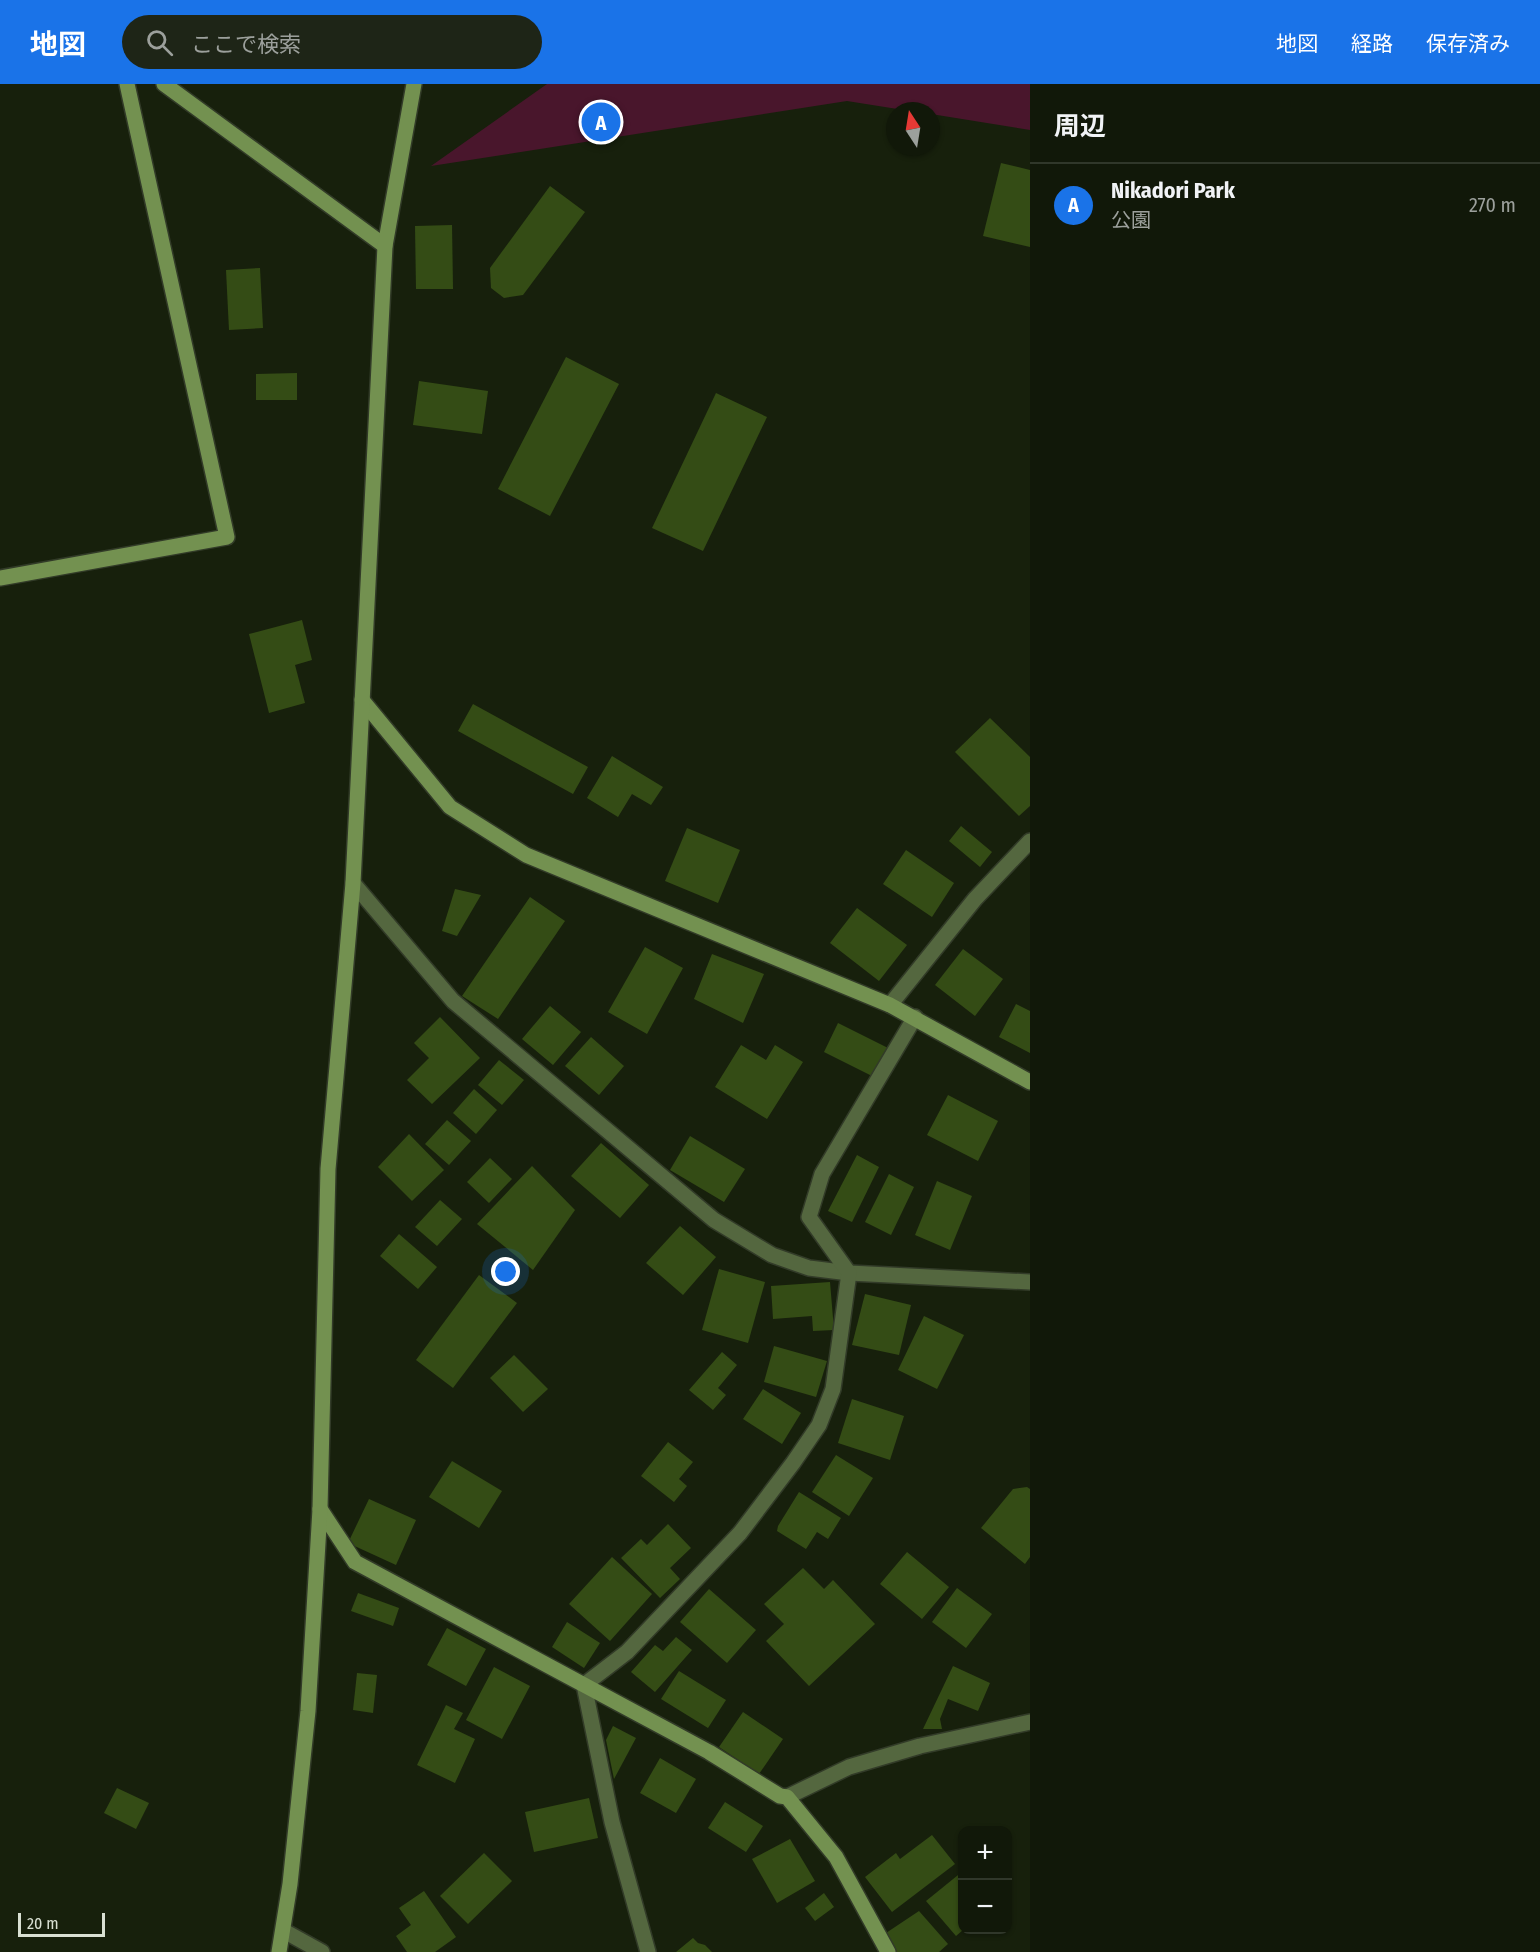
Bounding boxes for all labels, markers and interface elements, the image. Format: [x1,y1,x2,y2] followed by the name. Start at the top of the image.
[122,15,542,69] search box
[143,26,176,59] icon: search
[30,28,86,61] text: 地図
[191,31,301,58] text: ここで検索
[1276,31,1318,57] text: 地図
[1351,31,1393,57] text: 経路
[1426,31,1510,57] text: 保存済み
[582,99,620,144] pin: A
[886,102,940,156] north arrow
[1054,111,1106,142] text: 周辺
[1111,177,1235,204] text: Nikadori Park
[1068,193,1079,217] text: A
[1469,193,1516,217] text: 270 m
[1111,208,1151,232] text: 公園
[491,1257,520,1286] your location
[958,1826,1012,1934] map controls
[958,1826,1012,1880] button: +
[958,1880,1012,1934] button: −
[18,1910,105,1938] scale bar
[27,1914,58,1933] text: 20 m

